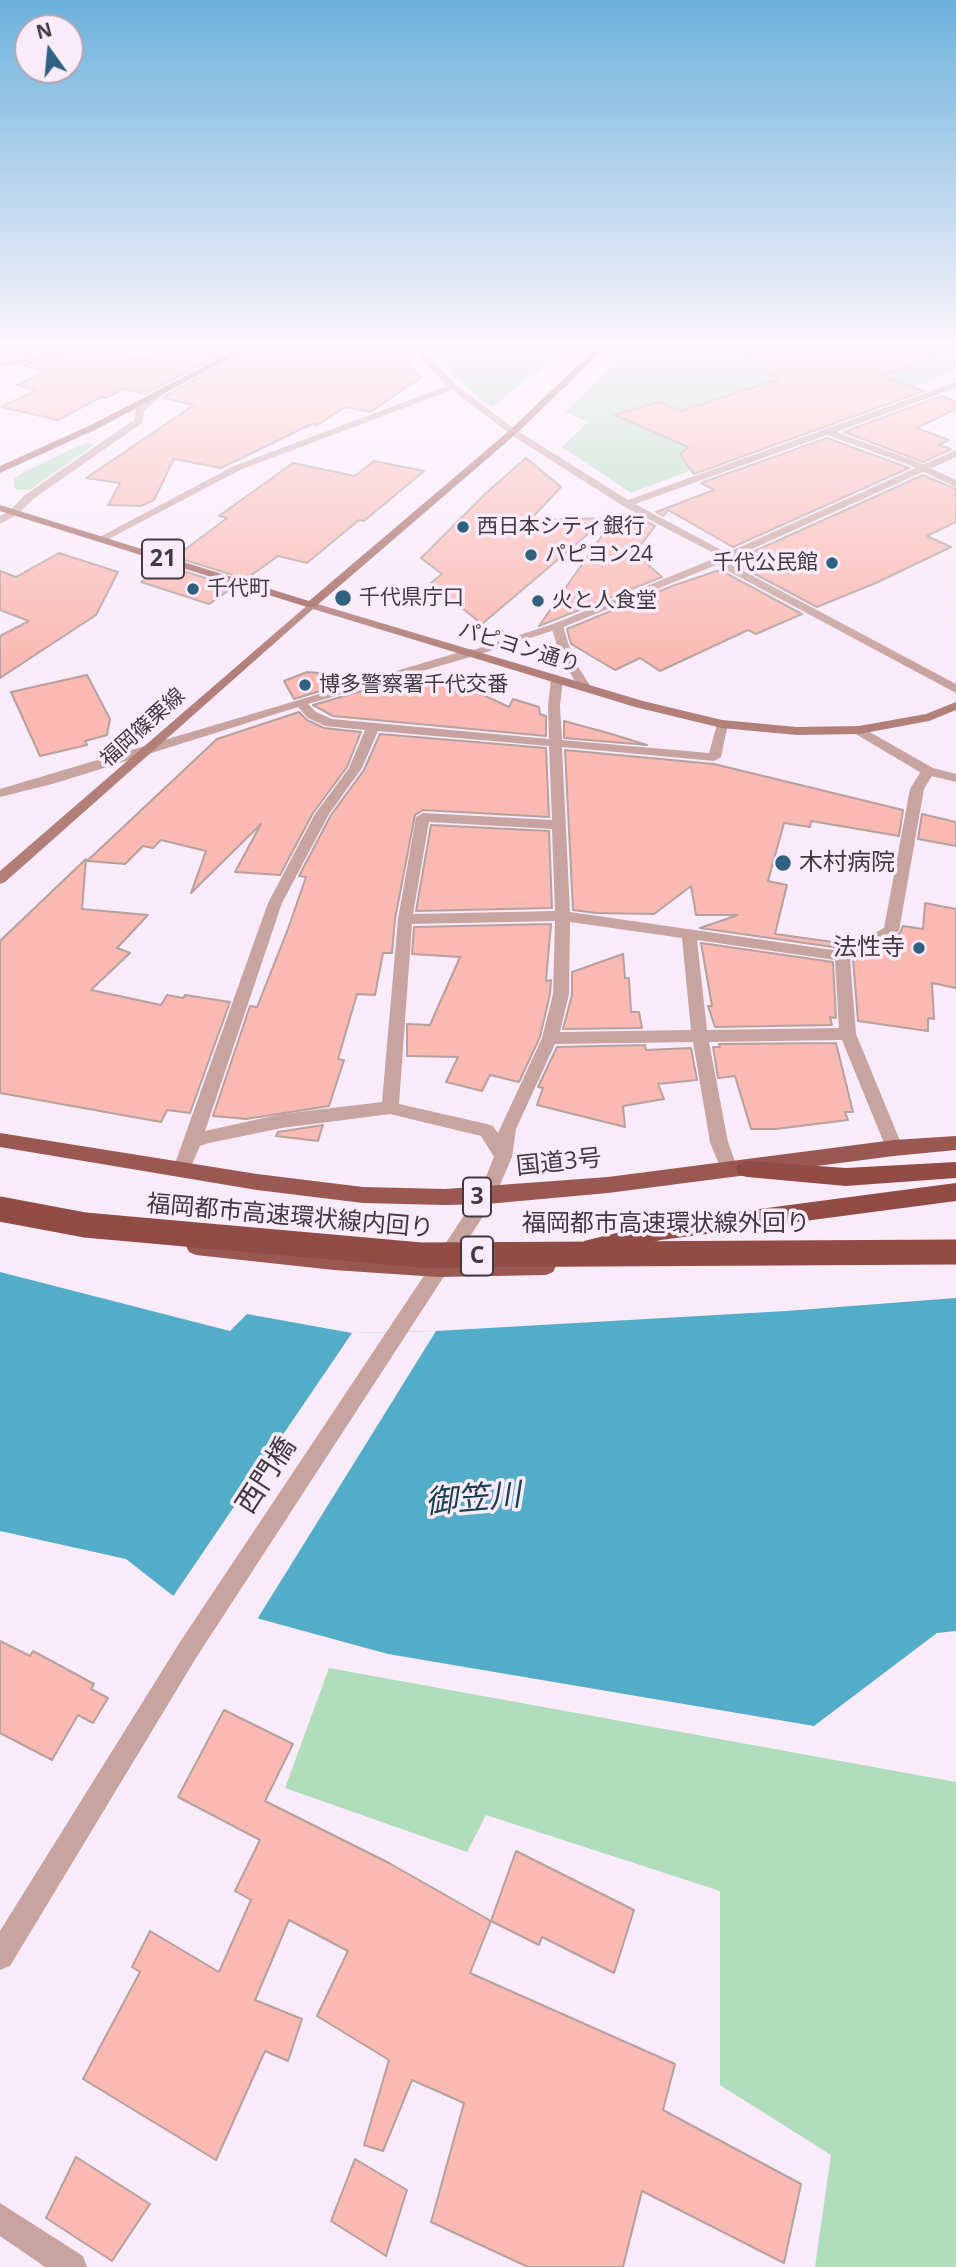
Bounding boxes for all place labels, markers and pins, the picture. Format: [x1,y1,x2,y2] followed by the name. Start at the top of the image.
[477,514,645,540] place label: 西日本シティ銀行
[455,519,471,535] marker: 西日本シティ銀行
[545,542,653,568] place label: パピヨン24
[523,547,539,563] marker: パピヨン24
[713,550,818,576] place label: 千代公民館
[824,555,840,571] marker: 千代公民館
[207,576,270,602] place label: 千代町
[185,581,201,597] marker: 千代町
[359,585,464,611] place label: 千代県庁口
[333,588,353,608] marker: 千代県庁口
[552,588,657,614] place label: 火と人食堂
[530,593,546,609] marker: 火と人食堂
[319,672,508,698] place label: 博多警察署千代交番
[297,677,313,693] marker: 博多警察署千代交番
[799,849,895,877] place label: 木村病院
[773,853,793,873] marker: 木村病院
[833,934,905,962] place label: 法性寺
[911,940,927,956] marker: 法性寺

